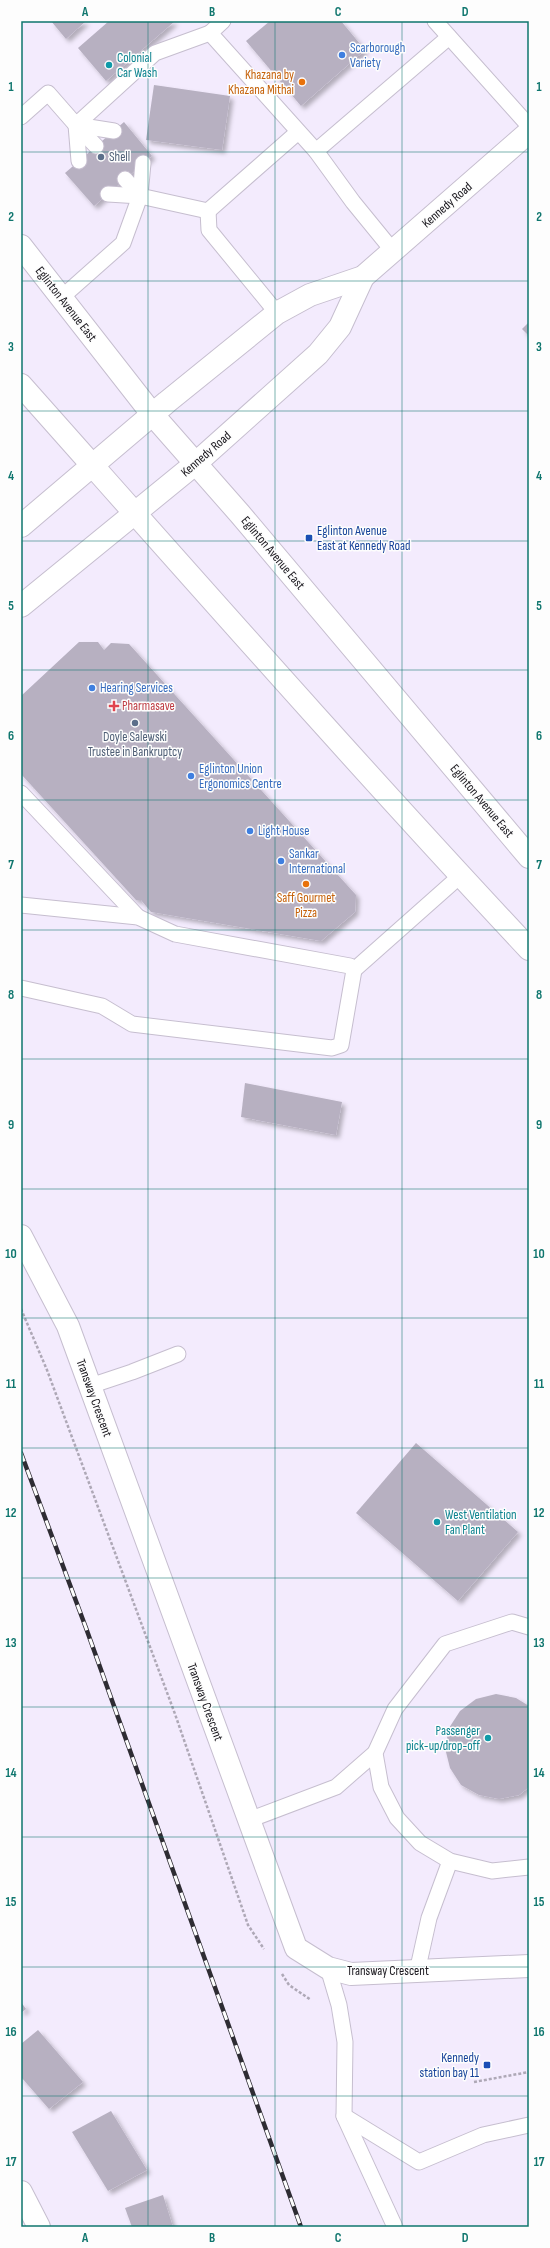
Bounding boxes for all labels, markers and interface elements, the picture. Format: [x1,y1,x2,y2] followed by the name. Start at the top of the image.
[81,4,89,20] text: A
[209,4,215,20] text: B
[335,4,342,20] text: C
[462,4,469,20] text: D
[350,40,405,71] place label: Scarborough Variety
[117,50,157,81] place label: Colonial Car Wash
[337,50,347,60] marker: Scarborough Variety
[104,60,114,70] marker: Colonial Car Wash
[228,67,294,98] place label: Khazana by Khazana Mithai
[297,77,307,87] marker: Khazana by Khazana Mithai
[8,79,14,95] text: 1
[536,79,542,95] text: 1
[109,149,130,165] place label: Shell
[96,152,106,162] marker: Shell
[419,179,475,231] street label: Kennedy Road
[8,209,14,225] text: 2
[536,209,542,225] text: 2
[32,263,100,345] street label: Eglinton Avenue East
[8,339,14,355] text: 3
[536,339,542,355] text: 3
[178,428,234,480] street label: Kennedy Road
[8,468,14,484] text: 4
[536,468,542,484] text: 4
[238,513,308,593] street label: Eglinton Avenue East
[317,523,410,554] place label: Eglinton Avenue East at Kennedy Road
[304,533,314,543] marker: Eglinton Avenue East at Kennedy Road
[8,598,14,614] text: 5
[536,598,542,614] text: 5
[100,680,173,696] place label: Hearing Services
[87,683,97,693] marker: Hearing Services
[122,698,175,714] place label: Pharmasave
[109,701,119,711] marker: Pharmasave
[130,718,140,728] marker: Doyle Salewski Trustee in Bankruptcy
[8,728,14,744] text: 6
[536,728,542,744] text: 6
[88,729,182,760] place label: Doyle Salewski Trustee in Bankruptcy
[199,761,282,792] place label: Eglinton Union Ergonomics Centre
[447,761,517,841] street label: Eglinton Avenue East
[186,771,196,781] marker: Eglinton Union Ergonomics Centre
[258,823,309,839] place label: Light House
[245,826,255,836] marker: Light House
[289,846,345,877] place label: Sankar International
[276,856,286,866] marker: Sankar International
[8,857,14,873] text: 7
[536,857,542,873] text: 7
[301,879,311,889] marker: Saff Gourmet Pizza
[277,890,335,921] place label: Saff Gourmet Pizza
[8,987,14,1003] text: 8
[536,987,542,1003] text: 8
[8,1117,14,1133] text: 9
[536,1117,542,1133] text: 9
[5,1246,17,1262] text: 10
[533,1246,545,1262] text: 10
[72,1357,116,1439] street label: Transway Crescent
[6,1376,16,1392] text: 11
[534,1376,544,1392] text: 11
[6,1505,17,1521] text: 12
[534,1505,545,1521] text: 12
[445,1507,517,1538] place label: West Ventilation Fan Plant
[432,1517,442,1527] marker: West Ventilation Fan Plant
[6,1635,17,1651] text: 13
[534,1635,545,1651] text: 13
[183,1661,227,1743] street label: Transway Crescent
[406,1723,481,1754] place label: Passenger pick-up/drop-off
[483,1733,493,1743] marker: Passenger pick-up/drop-off
[5,1765,17,1781] text: 14
[533,1765,545,1781] text: 14
[6,1894,17,1910] text: 15
[534,1894,545,1910] text: 15
[347,1963,429,1979] street label: Transway Crescent
[5,2024,17,2040] text: 16
[533,2024,545,2040] text: 16
[420,2050,479,2081] place label: Kennedy station bay 11
[482,2060,492,2070] marker: Kennedy station bay 11
[6,2154,17,2170] text: 17
[534,2154,545,2170] text: 17
[81,2230,89,2246] text: A
[209,2230,215,2246] text: B
[335,2230,342,2246] text: C
[462,2230,469,2246] text: D

